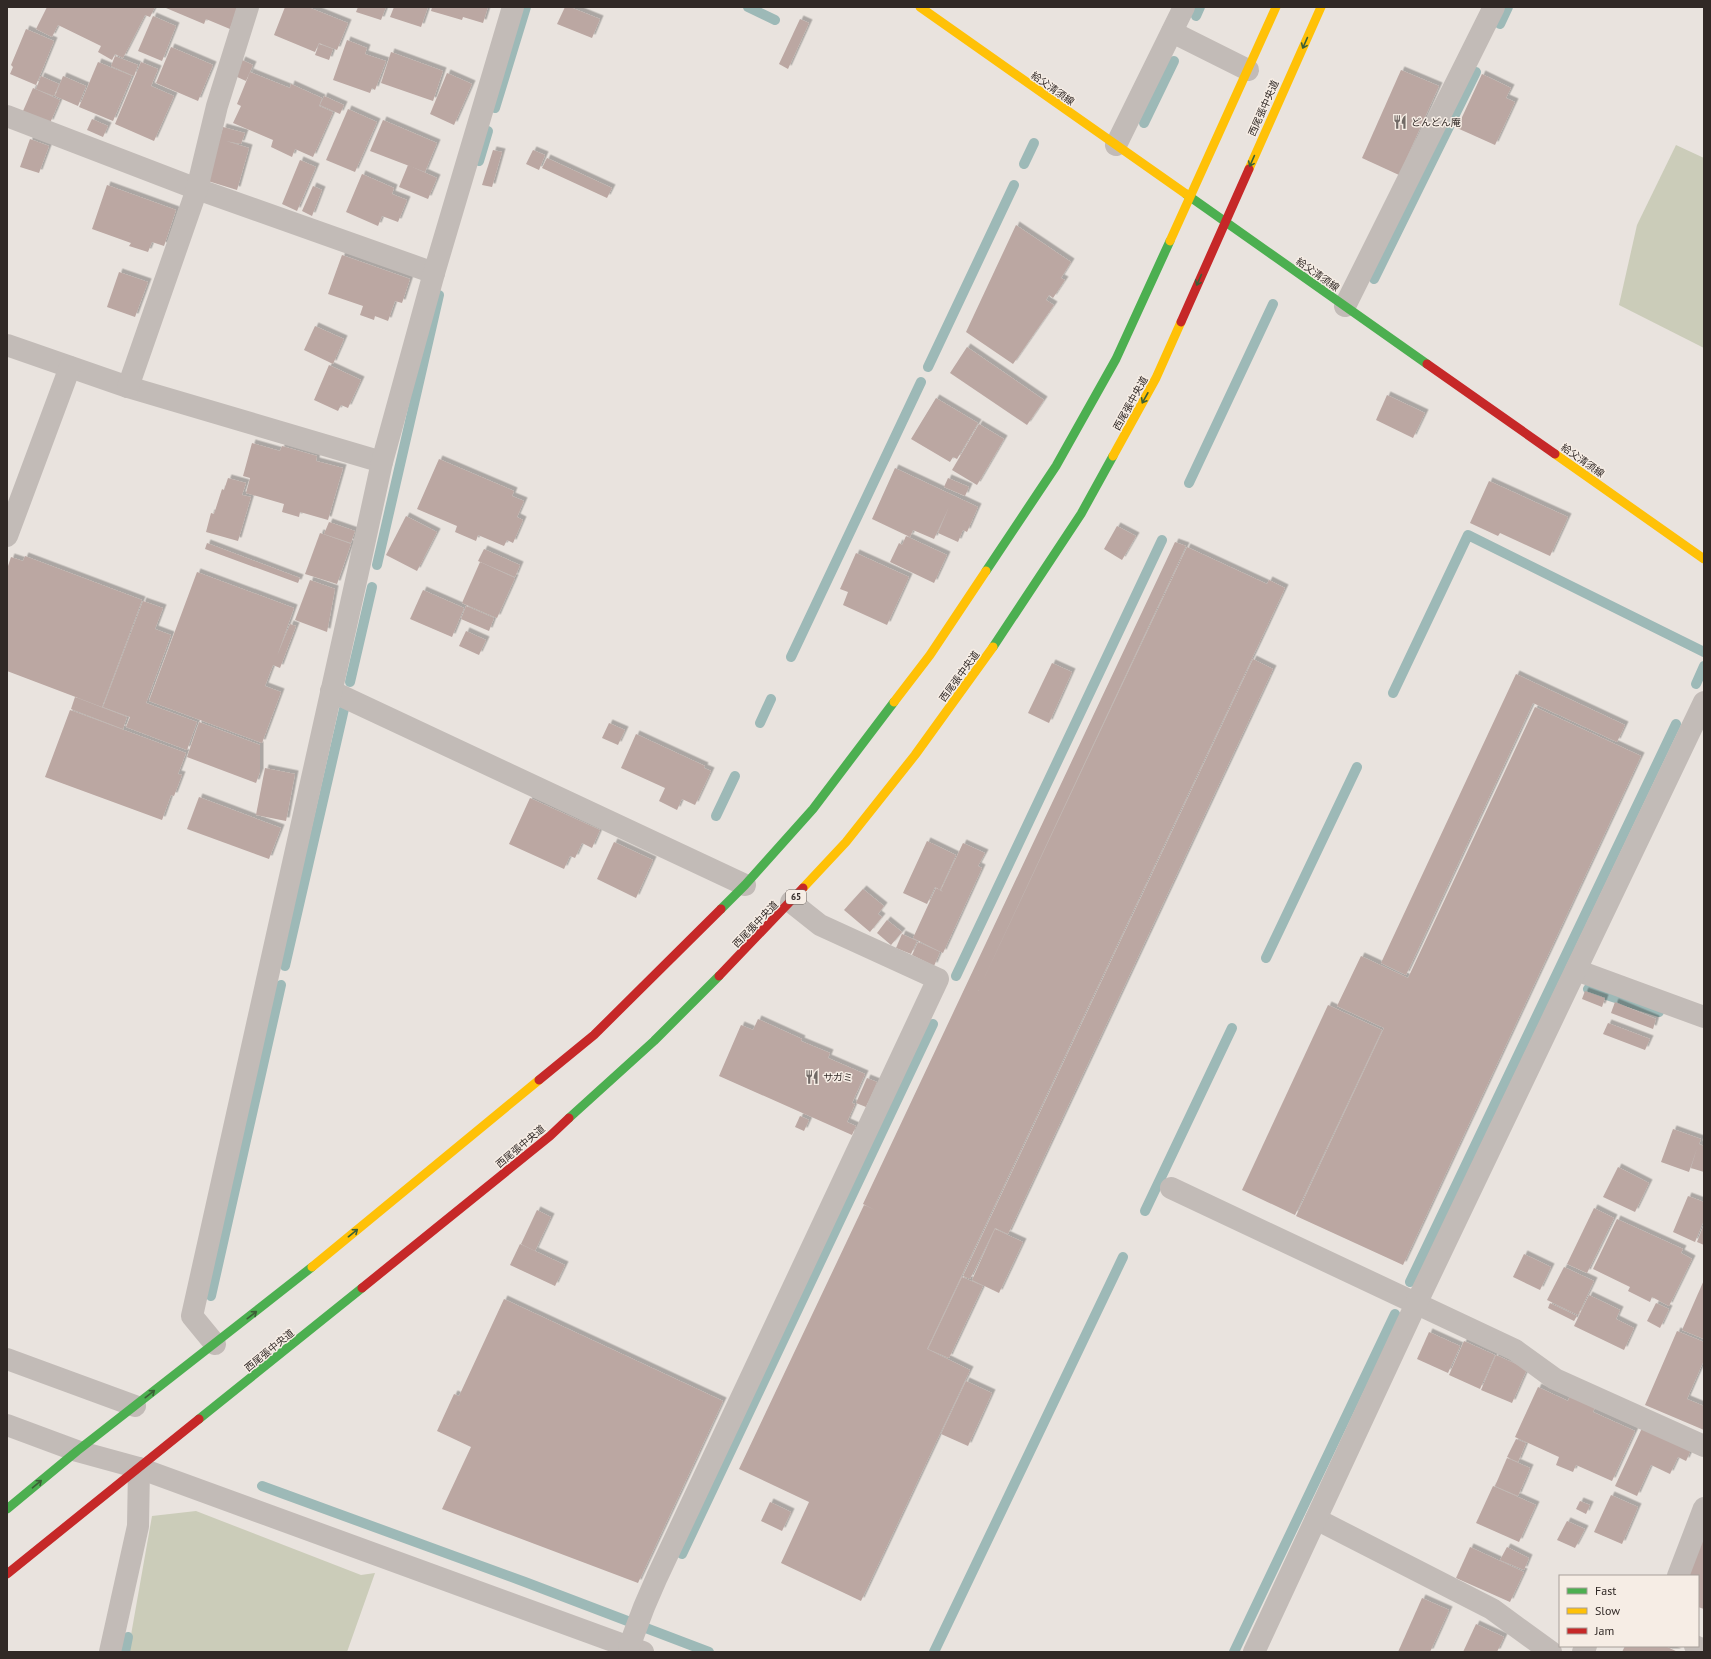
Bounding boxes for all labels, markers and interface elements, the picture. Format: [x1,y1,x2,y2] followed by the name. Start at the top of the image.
[1301,36,1308,48] one-way arrow
[1029,69,1077,108] street label: 給父清須線
[1245,78,1282,138] street label: 西尾張中央道
[1392,114,1408,130] restaurant icon: どんどん庵
[1411,116,1461,129] place label: どんどん庵
[1248,155,1255,167] one-way arrow
[1294,255,1342,294] street label: 給父清須線
[1195,274,1202,286] one-way arrow
[1110,374,1151,433] street label: 西尾張中央道
[1141,392,1149,404] one-way arrow
[1559,441,1607,480] street label: 給父清須線
[937,648,982,704] street label: 西尾張中央道
[786,890,806,904] road number: 65
[730,898,781,950] street label: 西尾張中央道
[804,1069,820,1085] restaurant icon: サガミ
[823,1071,853,1084] place label: サガミ
[493,1122,547,1171] street label: 西尾張中央道
[348,1228,359,1237] one-way arrow
[247,1310,258,1319] one-way arrow
[242,1326,297,1374] street label: 西尾張中央道
[144,1390,155,1399] one-way arrow
[32,1479,42,1488] one-way arrow
[1559,1575,1699,1647] legend
[1595,1583,1616,1598] text: Fast
[1595,1603,1620,1618] text: Slow
[1594,1623,1614,1638] text: Jam

